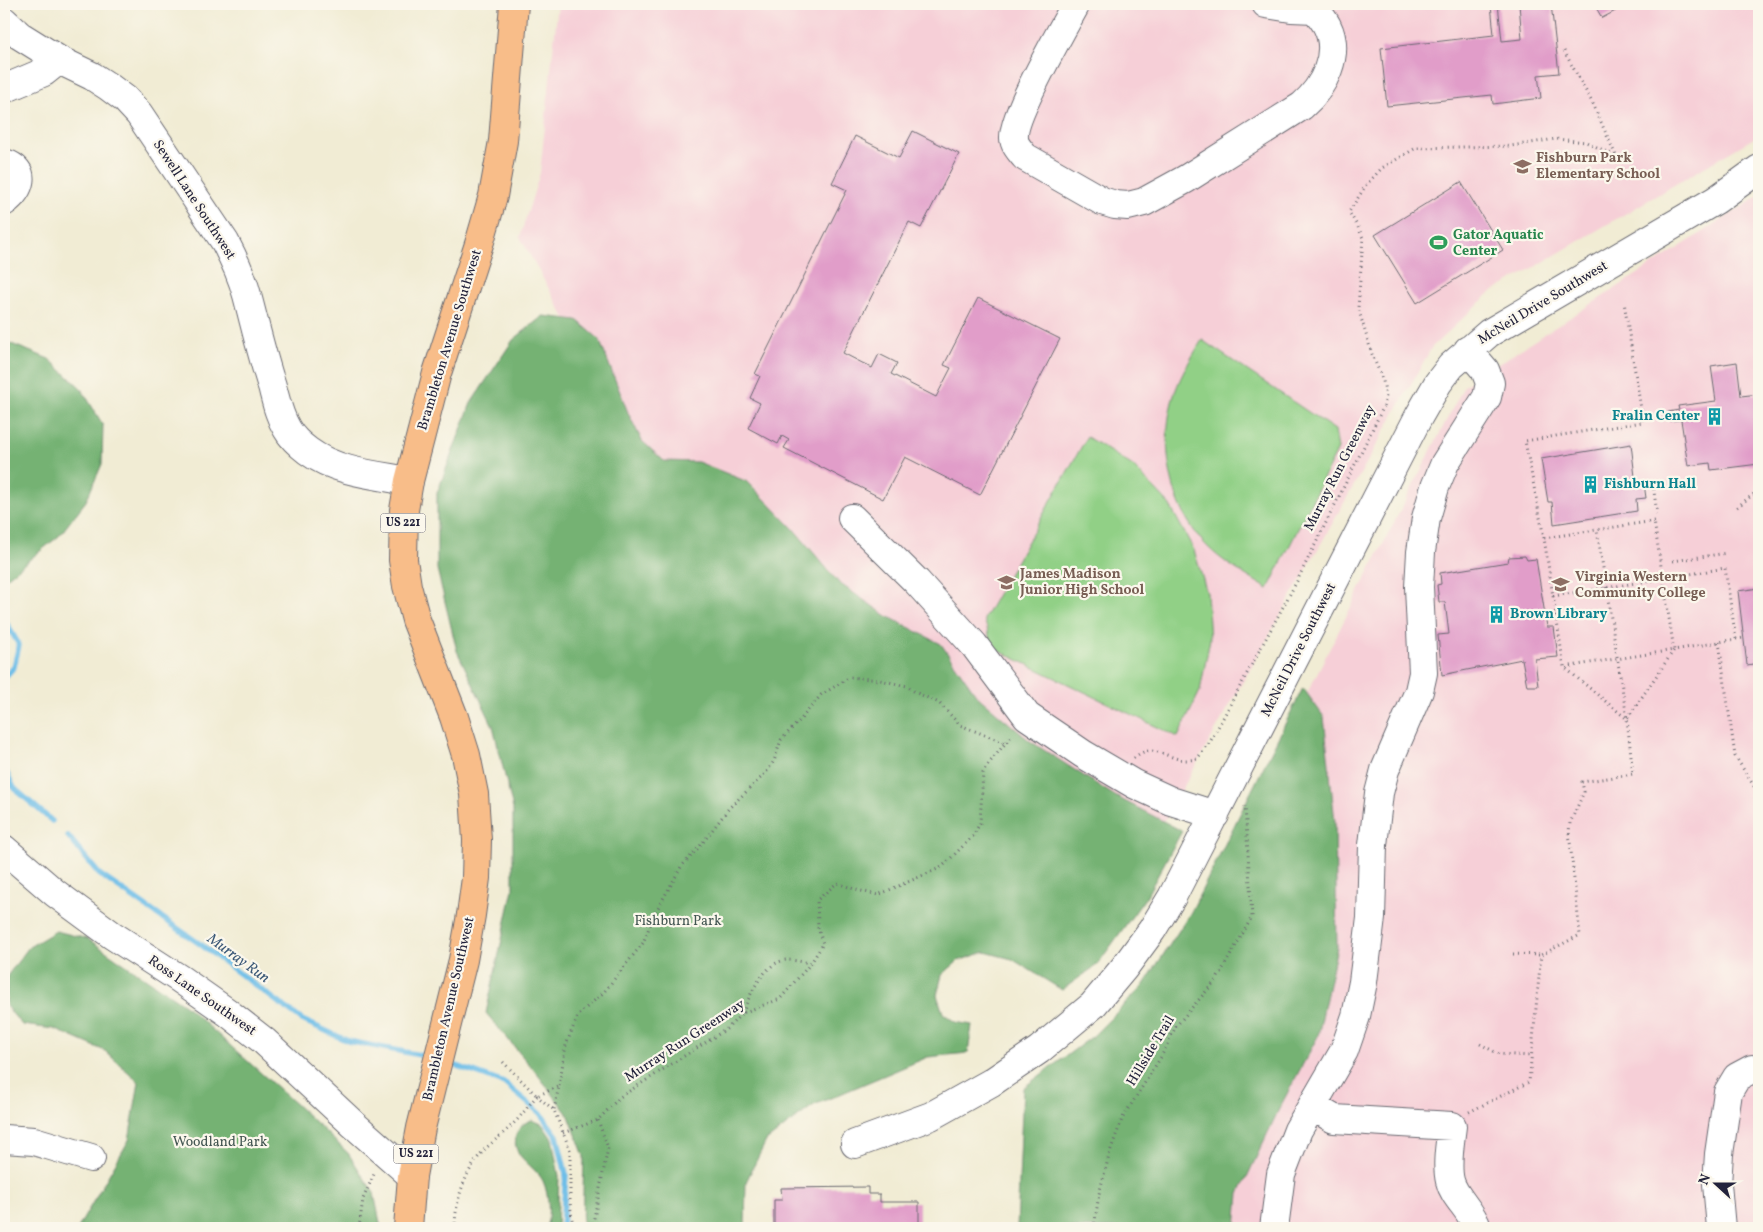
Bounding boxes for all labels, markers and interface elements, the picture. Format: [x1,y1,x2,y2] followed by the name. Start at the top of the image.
[148,136,240,264] street label: Sewell Lane Southwest
[1536,149,1660,184] place label: Fishburn Park Elementary School
[1512,156,1532,176] school or university icon: Fishburn Park Elementary School
[1453,226,1544,261] place label: Gator Aquatic Center
[1429,233,1449,253] sports icon: Gator Aquatic Center
[413,247,487,433] street label: Brambleton Avenue Southwest
[1475,257,1611,349] street label: McNeil Drive Southwest
[1300,401,1380,535] street label: Murray Run Greenway
[1704,406,1724,426] building icon: Fralin Center
[1612,407,1700,426] place label: Fralin Center
[1580,474,1600,494] building icon: Fishburn Hall
[1604,475,1696,494] place label: Fishburn Hall
[380,514,426,532] road number: US 221
[1019,565,1144,600] place label: James Madison Junior High School
[1575,568,1706,603] place label: Virginia Western Community College
[996,572,1016,592] school or university icon: James Madison Junior High School
[1551,575,1571,595] school or university icon: Virginia Western Community College
[1257,580,1341,720] street label: McNeil Drive Southwest
[1486,604,1506,624] building icon: Brown Library
[1510,605,1607,624] place label: Brown Library
[634,912,722,931] park label: Fishburn Park
[419,915,479,1103] street label: Brambleton Avenue Southwest
[202,929,274,989] water label: Murray Run
[144,951,260,1041] street label: Ross Lane Southwest
[621,995,749,1087] street label: Murray Run Greenway
[1122,1012,1180,1090] street label: Hillside Trail
[173,1133,268,1152] park label: Woodland Park
[394,1144,438,1164] road number: US 221
[1690,1160,1740,1210] north arrow
[1695,1172,1716,1188] text: N

